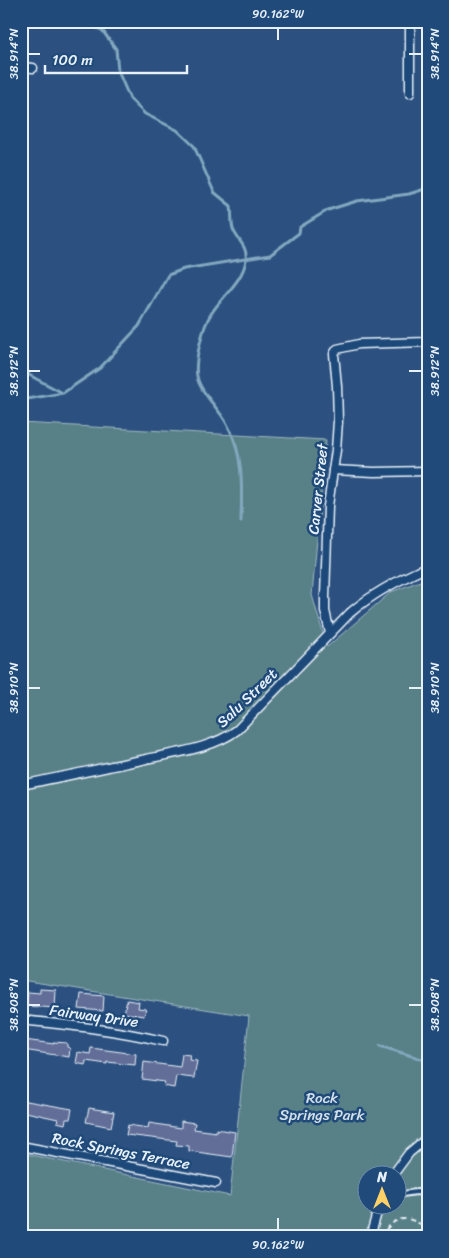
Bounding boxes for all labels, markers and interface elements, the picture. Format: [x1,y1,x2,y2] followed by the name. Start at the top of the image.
[252,3,305,25] text: 90.162°W
[3,28,25,79] text: 38.914°N
[424,28,446,79] text: 38.914°N
[45,42,188,74] scale bar
[52,47,93,73] text: 100 m
[3,345,25,396] text: 38.912°N
[424,345,446,396] text: 38.912°N
[300,442,336,536] street label: Carver Street
[3,662,25,714] text: 38.910°N
[210,662,284,734] street label: Salu Street
[424,662,446,714] text: 38.910°N
[3,978,25,1032] text: 38.908°N
[424,978,446,1032] text: 38.908°N
[48,997,140,1035] street label: Fairway Drive
[280,1085,365,1128] park label: Rock Springs Park
[50,1125,192,1177] street label: Rock Springs Terrace
[376,1165,387,1190] text: N
[356,1166,406,1216] north arrow
[252,1234,305,1256] text: 90.162°W

